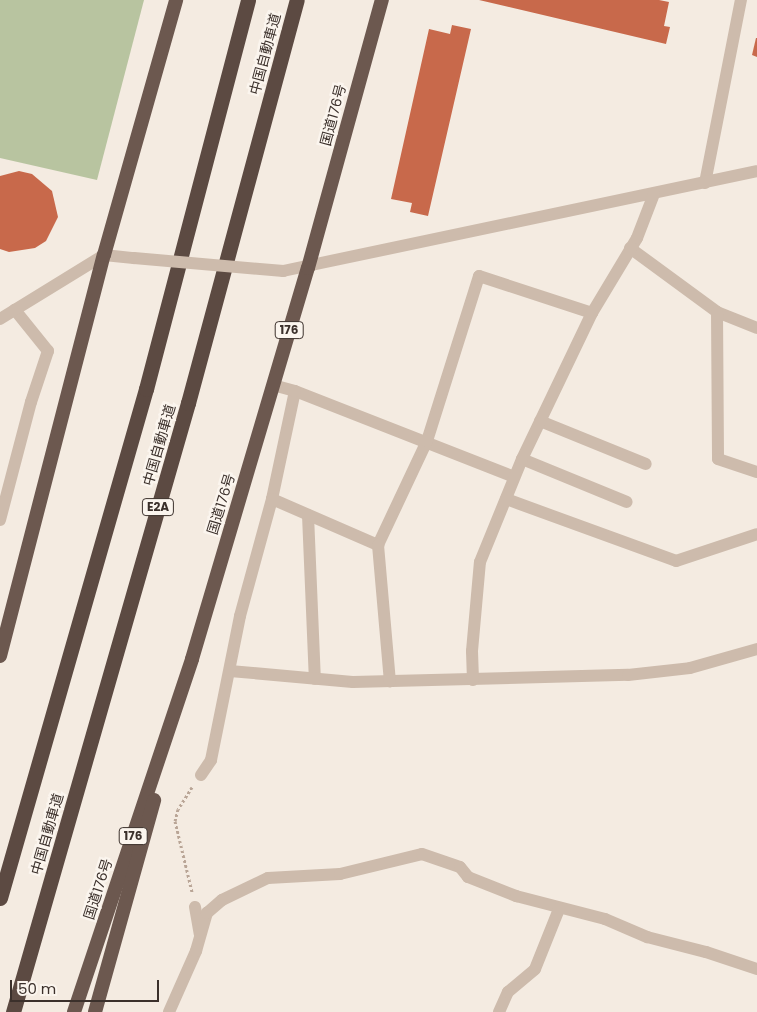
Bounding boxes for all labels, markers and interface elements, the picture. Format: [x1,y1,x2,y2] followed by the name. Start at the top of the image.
[246,11,284,97] street label: 中国自動車道
[317,82,349,148] street label: 国道176号
[274,320,304,340] road number: 176
[139,402,179,488] street label: 中国自動車道
[204,471,238,537] street label: 国道176号
[142,498,174,516] road number: E2A
[27,791,67,877] street label: 中国自動車道
[118,826,148,846] road number: 176
[80,856,116,922] street label: 国道176号
[12,970,161,1002] scale bar
[18,978,56,999] text: 50 m

